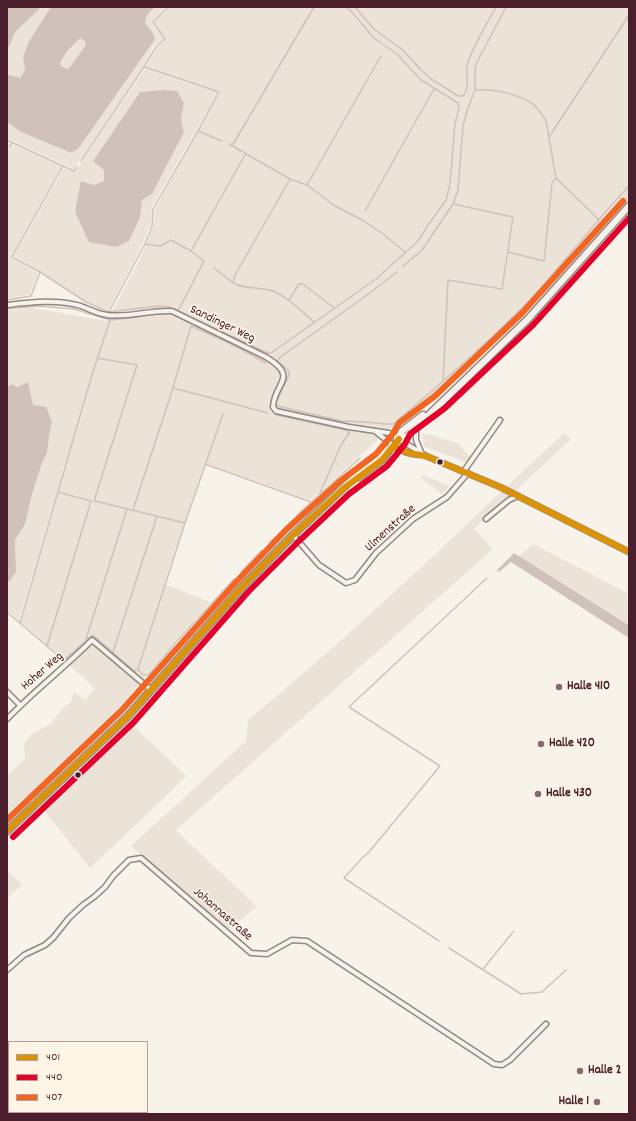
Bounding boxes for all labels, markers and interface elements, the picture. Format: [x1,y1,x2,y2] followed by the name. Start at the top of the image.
[187,303,257,347] street label: Sandinger Weg
[435,457,445,467] unlabelled marker
[362,502,420,556] street label: Ulmenstraße
[19,649,67,695] street label: Hoher Weg
[567,679,610,695] place label: Halle 410
[554,682,564,692] marker: Halle 410
[549,736,595,752] place label: Halle 420
[536,739,546,749] marker: Halle 420
[73,770,83,780] unlabelled marker
[546,786,592,802] place label: Halle 430
[533,789,543,799] marker: Halle 430
[189,885,255,945] street label: Johannastraße
[8,1041,148,1113] legend
[46,1049,60,1066] text: 401
[588,1063,621,1079] place label: Halle 2
[575,1066,585,1076] marker: Halle 2
[46,1069,63,1086] text: 440
[46,1089,62,1106] text: 407
[559,1094,589,1110] place label: Halle 1
[592,1097,602,1107] marker: Halle 1

